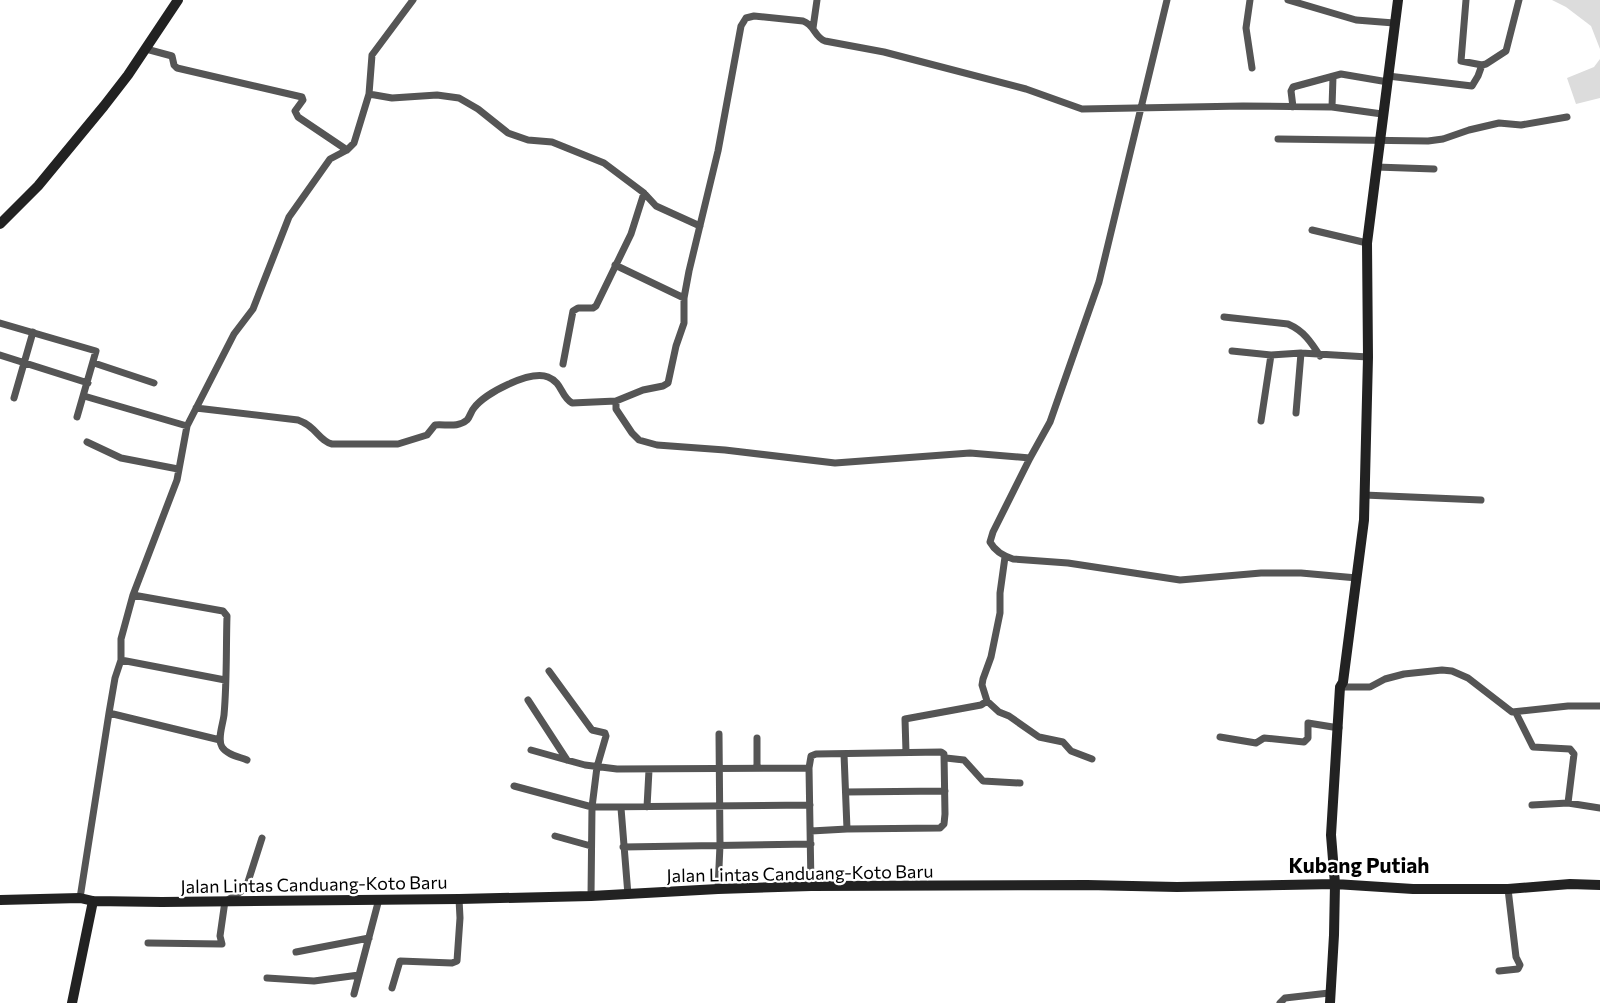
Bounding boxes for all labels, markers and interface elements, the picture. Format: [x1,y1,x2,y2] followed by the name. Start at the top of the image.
[1288,852,1430,877] district label: Kubang Putiah
[666,860,934,886] street label: Jalan Lintas Canduang-Koto Baru
[180,871,448,897] street label: Jalan Lintas Canduang-Koto Baru

